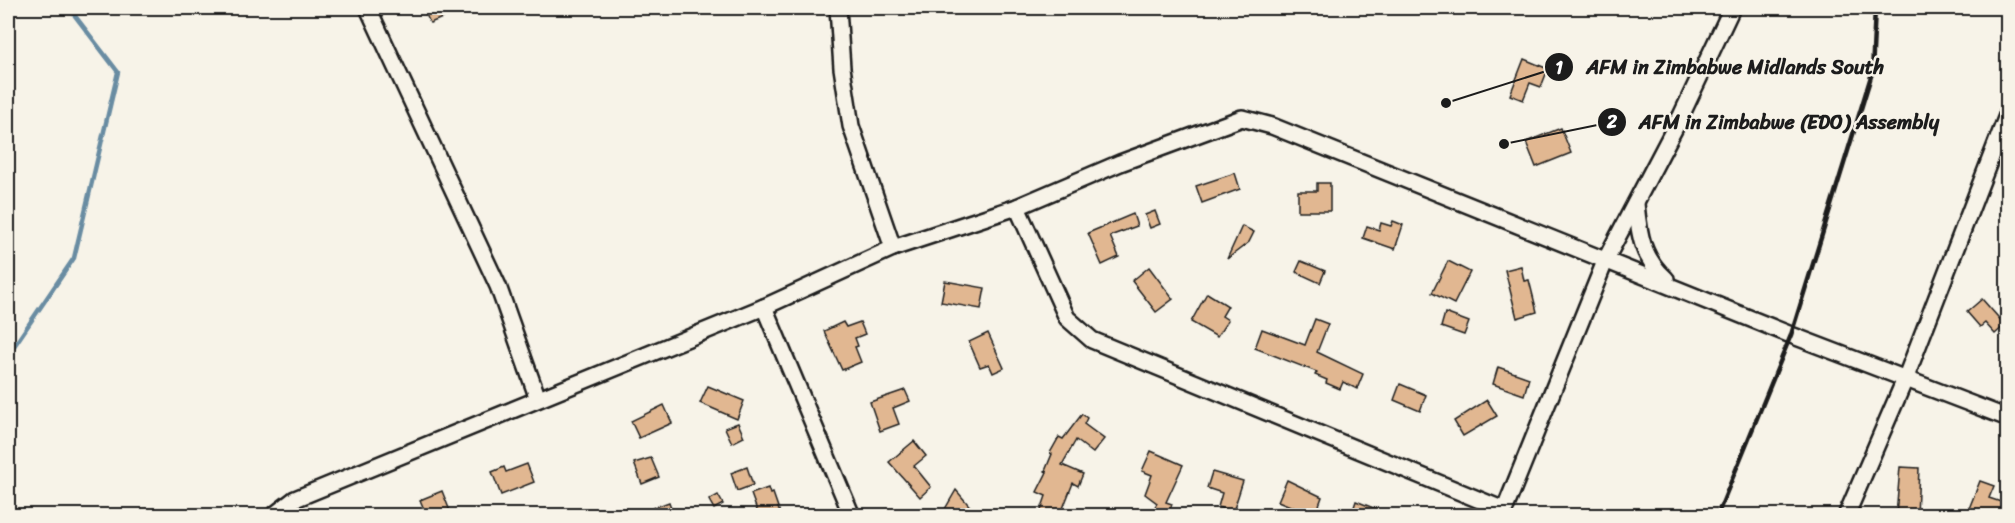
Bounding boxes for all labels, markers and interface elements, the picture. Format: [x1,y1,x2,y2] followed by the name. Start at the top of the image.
[1544,48,1895,86] callout: AFM in Zimbabwe Midlands South
[1585,50,1884,85] text: AFM in Zimbabwe Midlands South
[1555,52,1563,84] text: 1
[1597,103,1950,141] callout: AFM in Zimbabwe (EDO) Assembly
[1638,105,1940,140] text: AFM in Zimbabwe (EDO) Assembly
[1606,106,1618,138] text: 2

